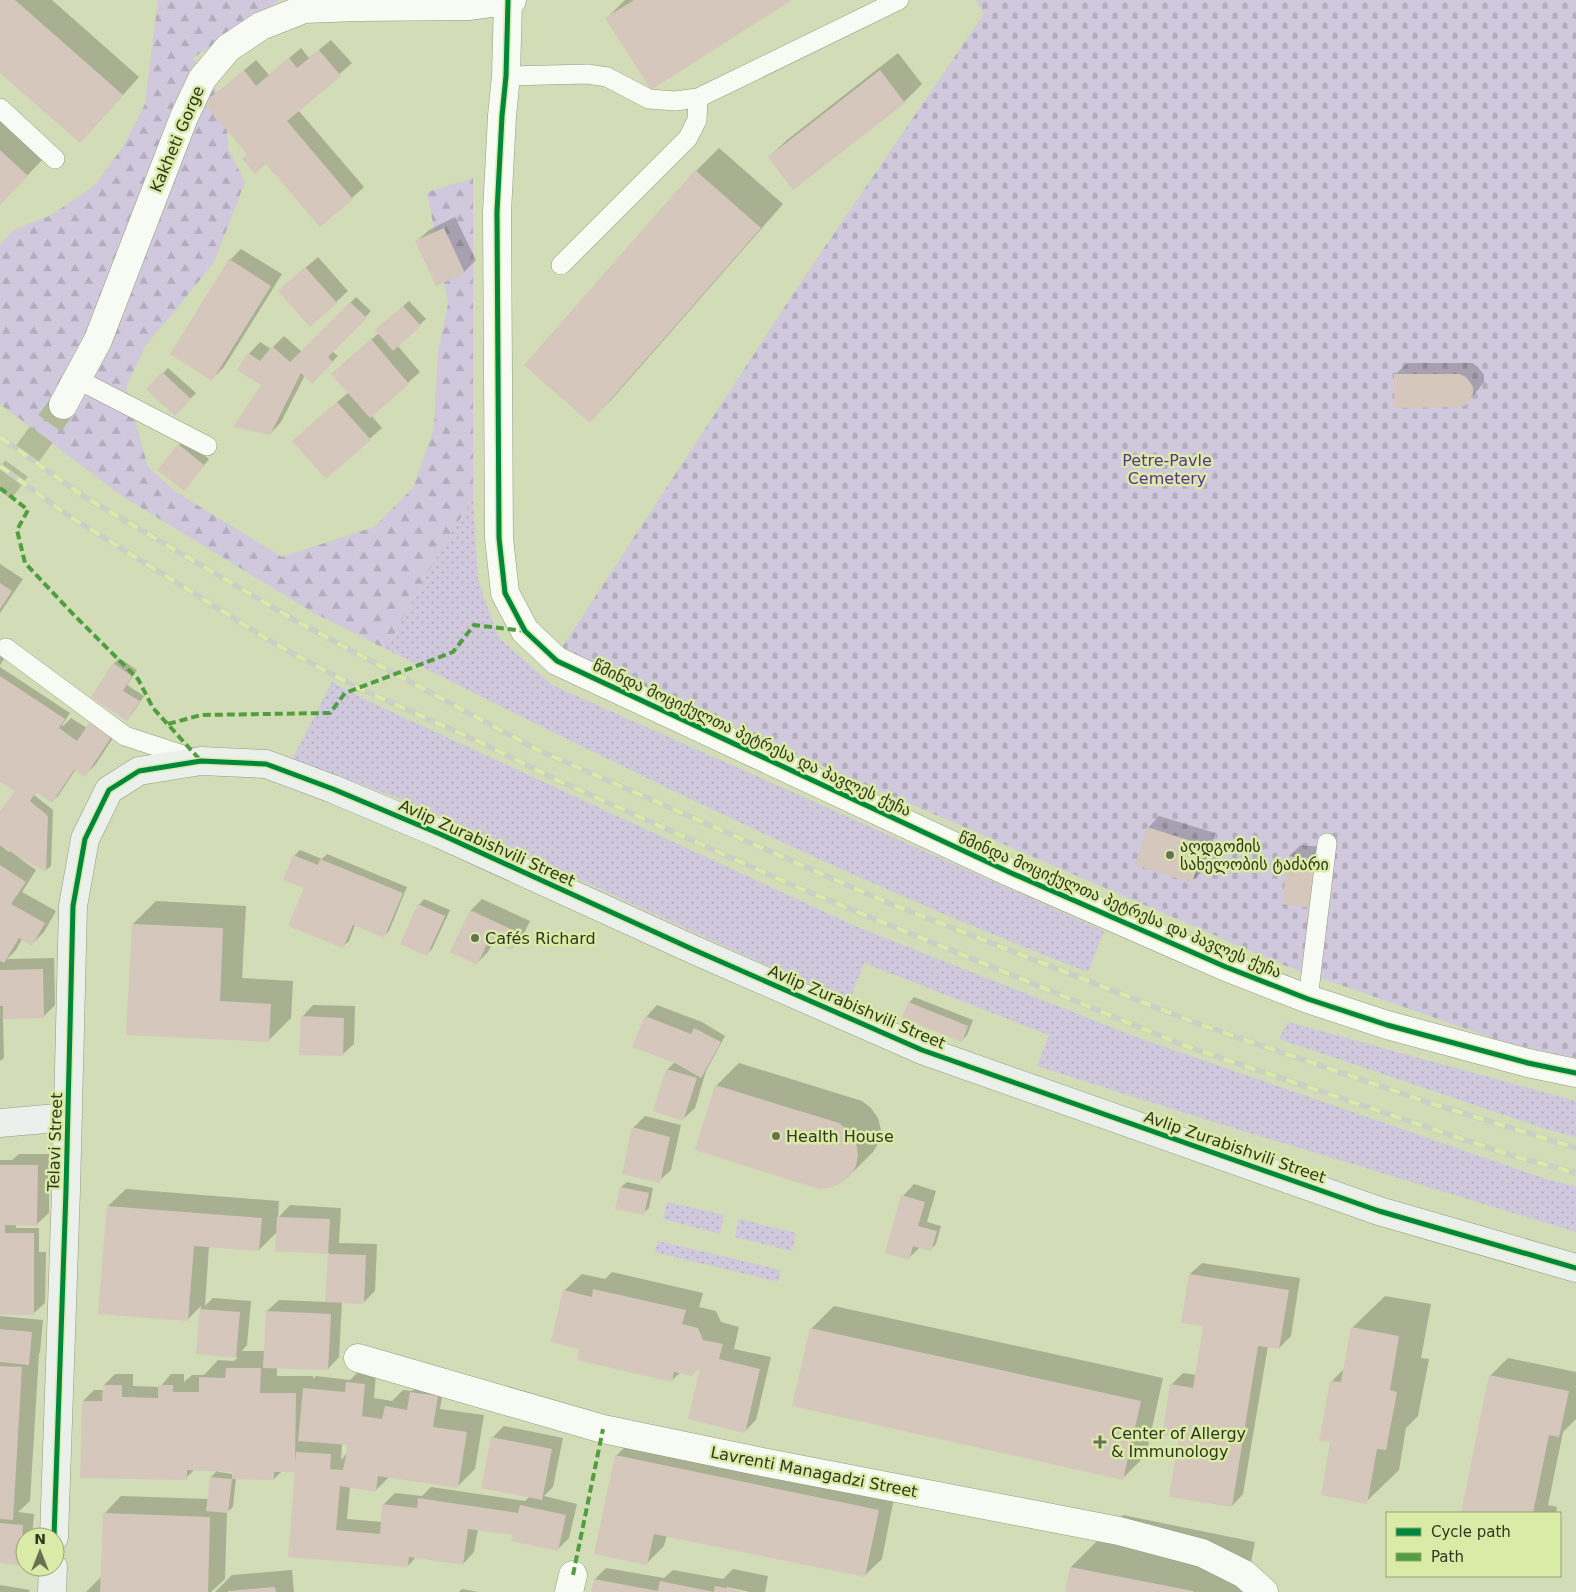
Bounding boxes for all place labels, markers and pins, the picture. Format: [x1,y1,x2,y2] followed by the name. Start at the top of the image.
[1180,837,1329,874] place label: აღდგომის სახელობის ტაძარი
[1164,849,1176,861] marker: აღდგომის სახელობის ტაძარი
[485,929,596,948] place label: Cafés Richard
[469,932,481,944] marker: Cafés Richard
[786,1127,894,1146] place label: Health House
[770,1130,782,1142] marker: Health House
[1111,1424,1246,1461] place label: Center of Allergy & Immunology
[1093,1435,1107,1449] marker: Center of Allergy & Immunology

